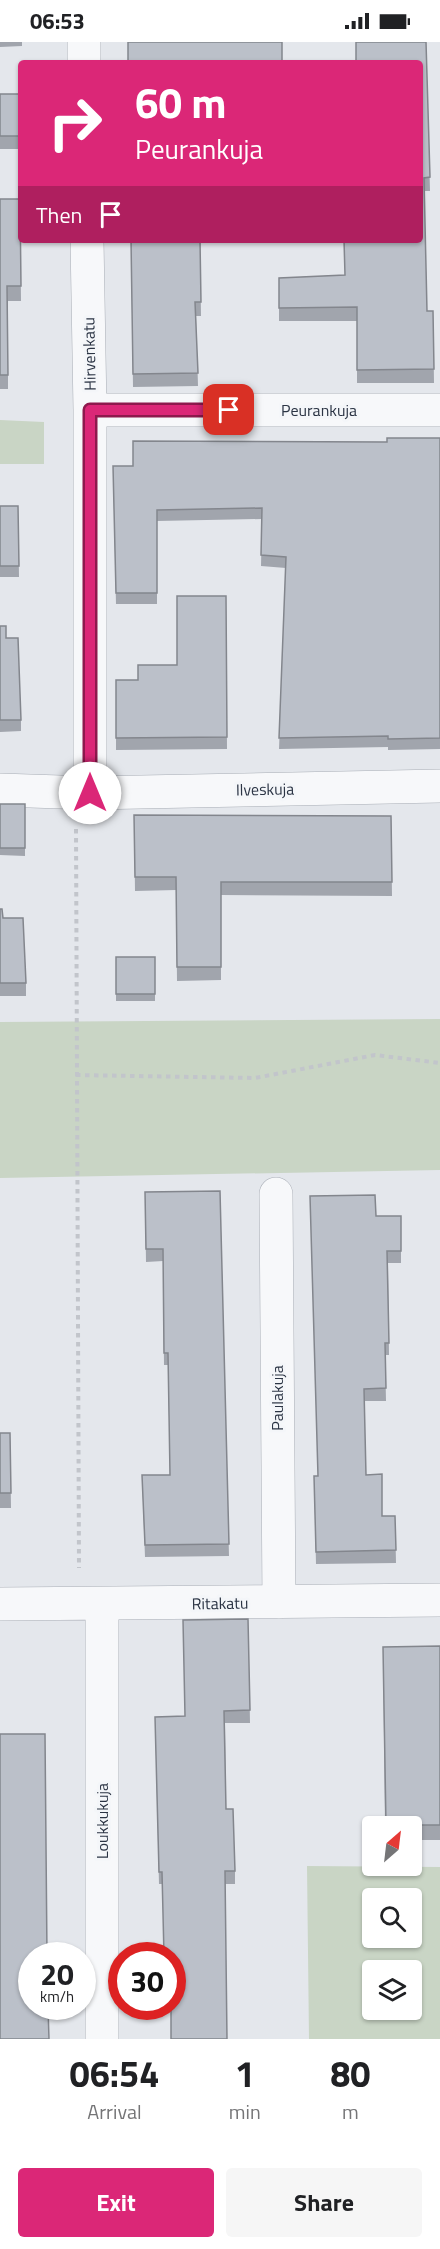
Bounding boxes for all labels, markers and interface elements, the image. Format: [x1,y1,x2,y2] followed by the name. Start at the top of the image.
[30,4,85,38] text: 06:53
[135,70,227,134] text: 60 m
[36,84,114,162] icon: right
[135,128,263,169] text: Peurankuja
[36,198,82,232] text: Then
[94,198,127,231] icon: arrive
[76,317,102,391] street label: Hirvenkatu
[203,384,254,435] pin
[212,393,245,426] icon: arrive
[281,398,357,422] street label: Peurankuja
[58,761,122,825] position arrow
[236,776,294,802] street label: Ilveskuja
[265,1365,289,1431] street label: Paulakuja
[191,1591,249,1615] street label: Ritakatu
[90,1783,114,1859] street label: Loukkukuja
[362,1816,422,1876] north arrow
[362,1816,422,2020] map controls
[362,1888,422,1948] button: search
[108,1942,186,2020] speed limit sign: 30
[40,1951,74,1997] text: 20
[362,1960,422,2020] button: layers
[40,1985,74,2008] text: km/h
[69,2046,159,2101] text: 06:54
[235,2046,255,2101] text: 1
[330,2046,370,2101] text: 80
[87,2096,142,2127] text: Arrival
[229,2096,261,2127] text: min
[342,2096,359,2127] text: m
[18,2168,214,2237] button: Exit
[226,2168,422,2237] button: Share

